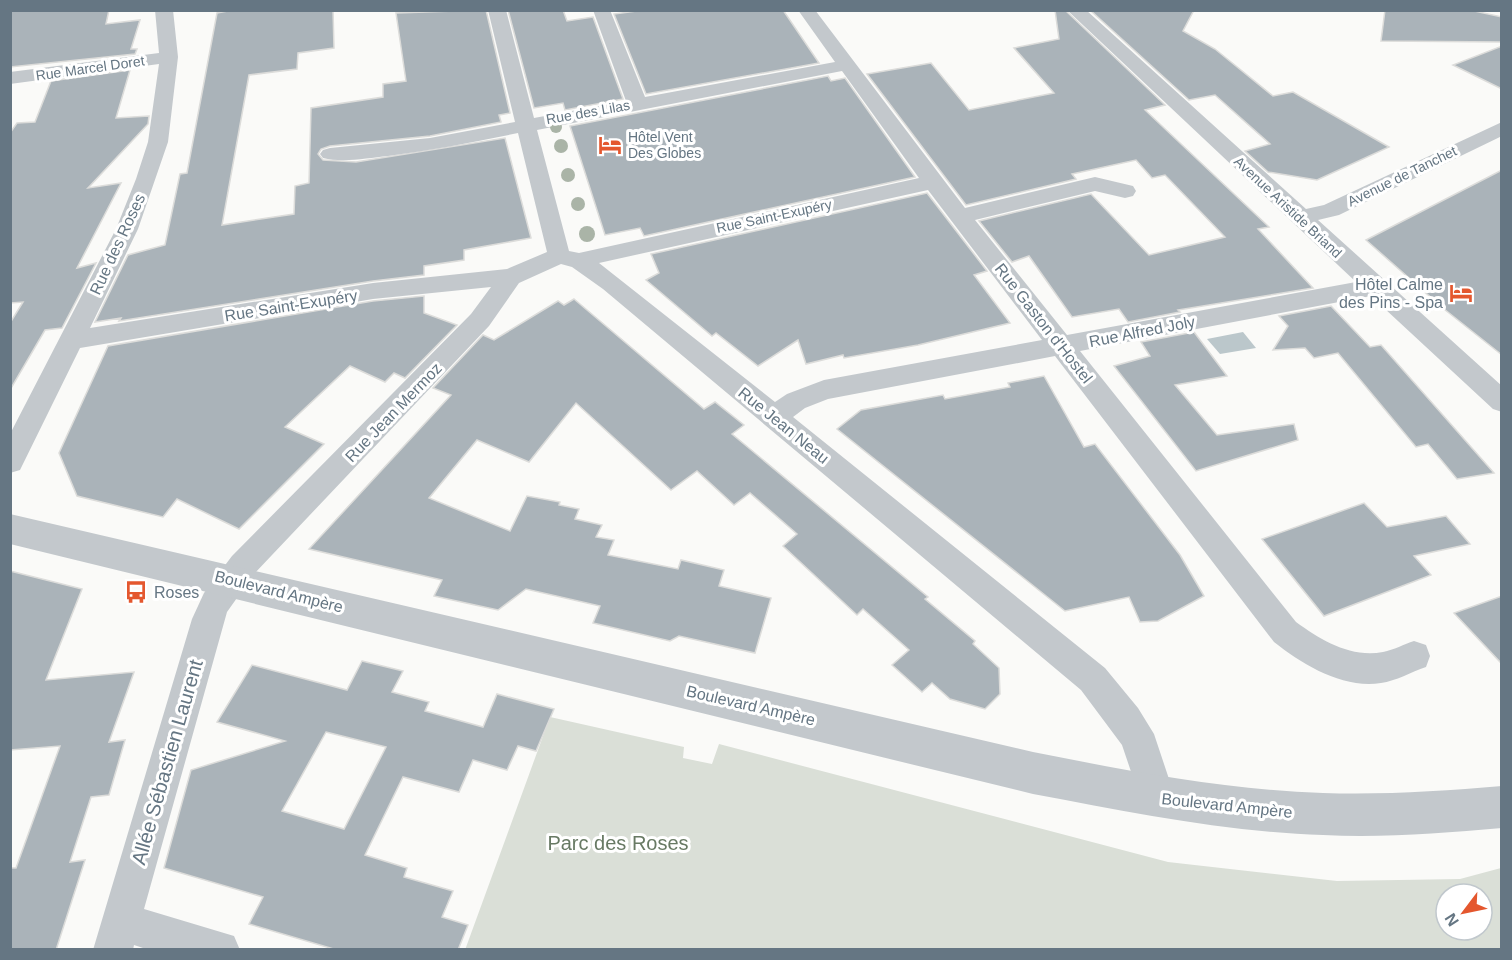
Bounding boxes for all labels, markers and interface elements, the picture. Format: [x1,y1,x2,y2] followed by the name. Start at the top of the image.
[35,52,146,84] street label: Rue Marcel Doret
[545,97,631,127] street label: Rue des Lilas
[628,129,701,161] place label: Hôtel Vent Des Globes
[597,132,623,158] hotel icon: Hôtel Vent Des Globes
[1345,143,1459,209] street label: Avenue de Tanchet
[1231,153,1345,261] street label: Avenue Aristide Briand
[87,191,148,297] street label: Rue des Roses
[715,196,833,236] street label: Rue Saint-Exupéry
[992,260,1096,387] street label: Rue Gaston d'Hostel
[1339,276,1443,311] place label: Hôtel Calme des Pins - Spa
[1448,280,1474,306] hotel icon: Hôtel Calme des Pins - Spa
[223,287,359,324] street label: Rue Saint-Exupéry
[1088,313,1197,350] street label: Rue Alfred Joly
[342,359,445,465] street label: Rue Jean Mermoz
[735,384,832,467] street label: Rue Jean Neau
[213,567,345,616] street label: Boulevard Ampère
[123,579,149,605] bus stop icon: Roses
[154,584,199,601] place label: Roses
[127,656,207,867] street label: Allée Sébastien Laurent
[685,682,817,729] street label: Boulevard Ampère
[1161,790,1293,821] street label: Boulevard Ampère
[547,832,689,854] park label: Parc des Roses
[1434,882,1494,942] north arrow
[1441,910,1462,929] text: N

